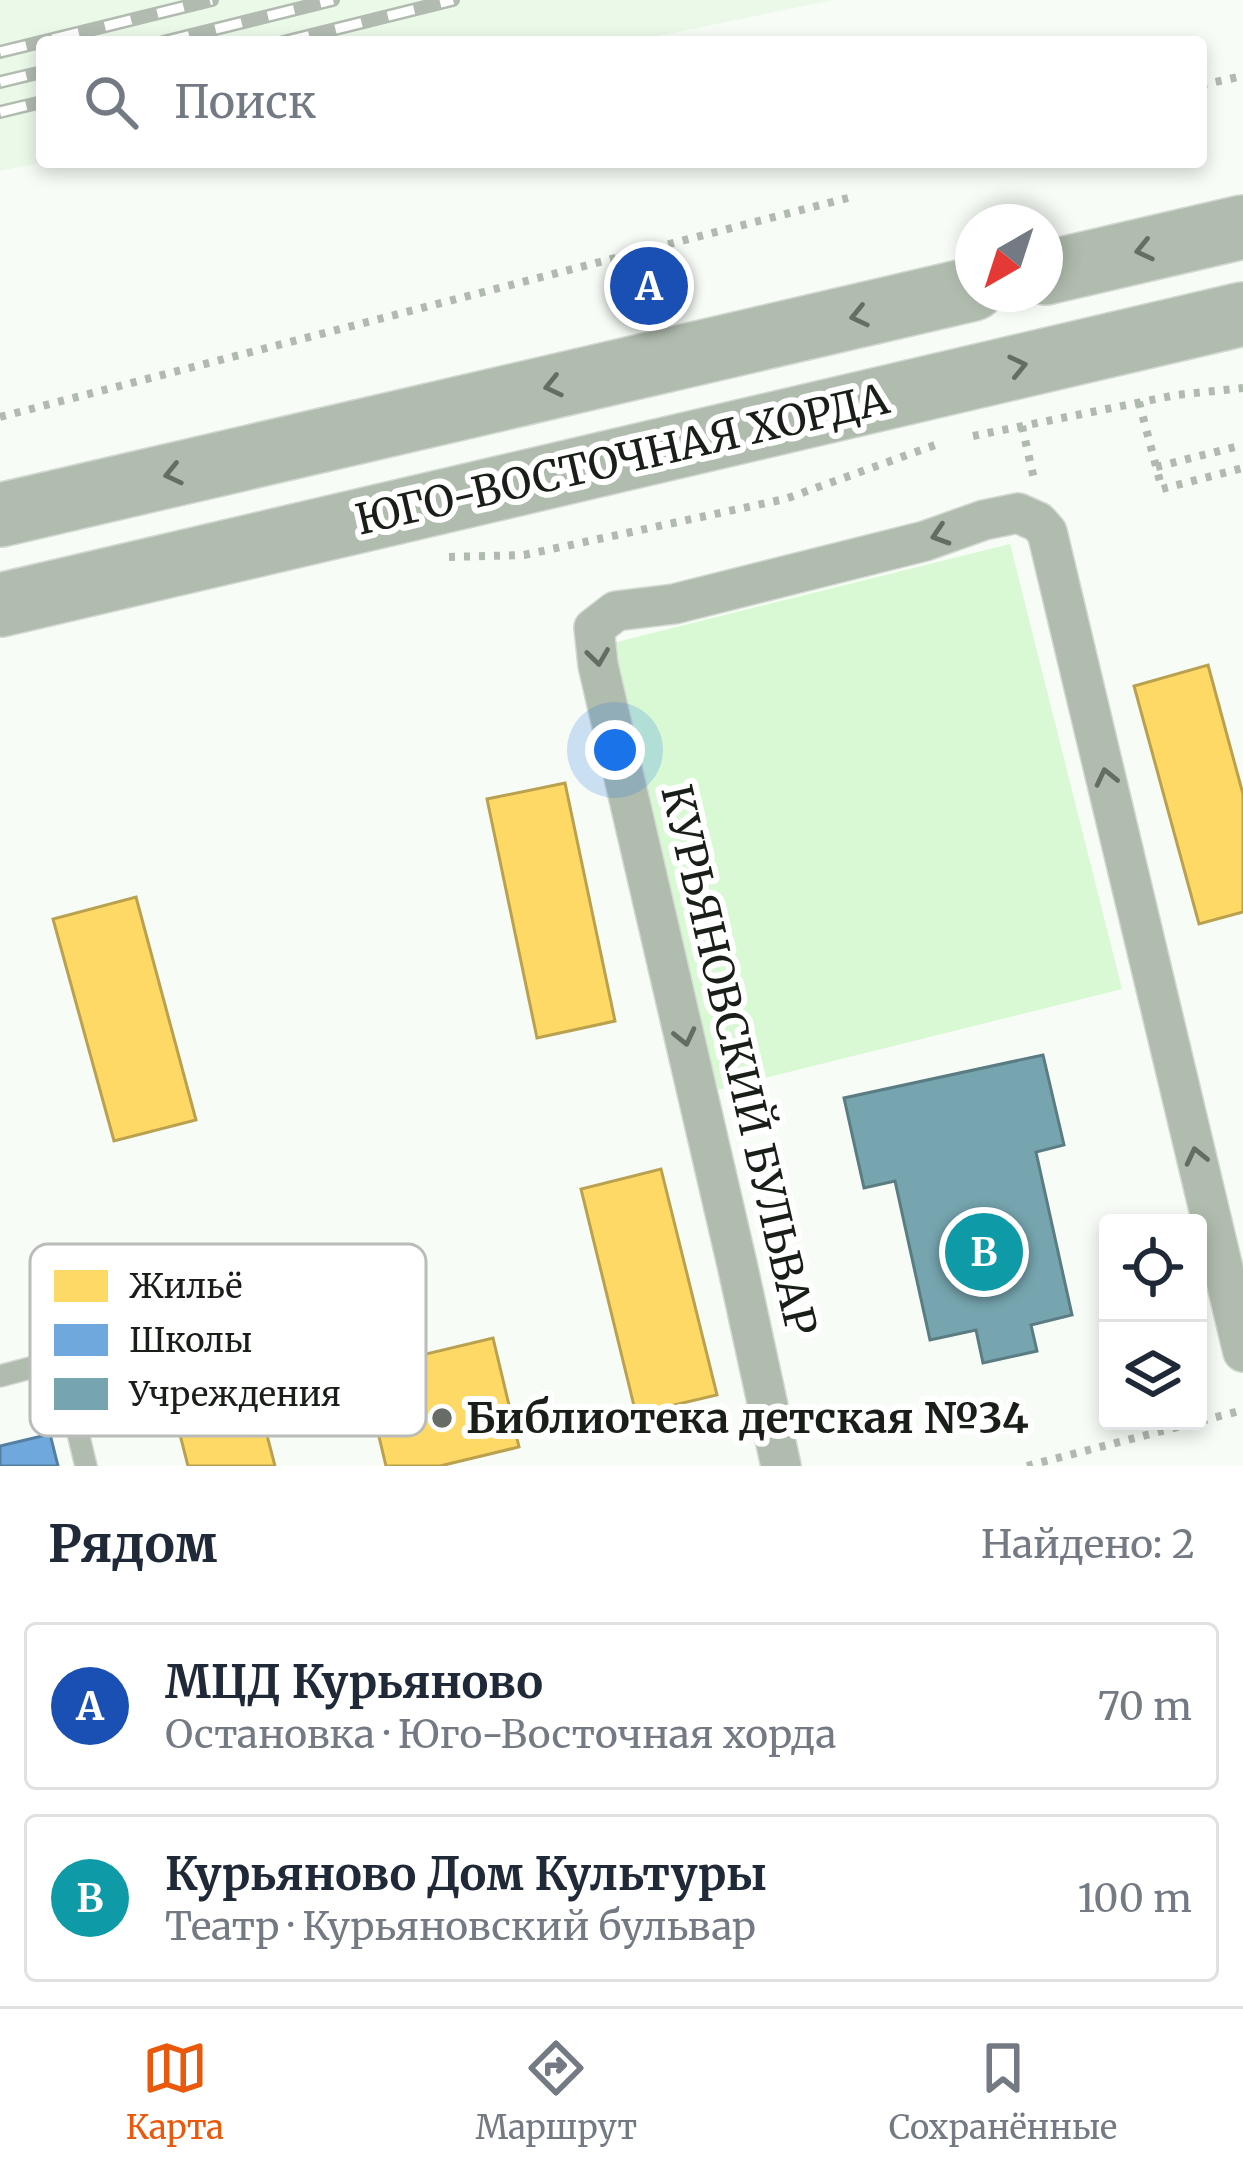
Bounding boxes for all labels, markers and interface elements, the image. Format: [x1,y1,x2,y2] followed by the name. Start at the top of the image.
[36,36,1207,168] search box
[78,69,144,135] icon: search
[174,74,316,130] text: Поиск
[955,204,1063,312] north arrow
[1134,236,1155,261] one-way arrow
[610,241,688,331] pin: A
[849,302,870,327] one-way arrow
[1007,355,1028,380] one-way arrow
[350,372,894,546] street label: ЮГО-ВОСТОЧНАЯ ХОРДА
[543,373,563,398] one-way arrow
[163,461,183,486] one-way arrow
[931,521,952,546] one-way arrow
[584,647,610,667] one-way arrow
[585,720,645,780] your location
[1095,767,1120,787] one-way arrow
[650,780,829,1340] street label: КУРЬЯНОВСКИЙ БУЛЬВАР
[671,1027,696,1047] one-way arrow
[1185,1147,1210,1167] one-way arrow
[945,1207,1023,1297] pin: B
[1099,1214,1207,1430] map controls
[1099,1214,1207,1322] button: locate
[30,1244,426,1436] legend
[129,1266,243,1307] text: Жильё
[129,1320,252,1361] text: Школы
[1099,1322,1207,1430] button: layers
[128,1374,341,1415] text: Учреждения
[466,1392,1029,1444] place label: Библиотека детская №34
[429,1405,455,1431] marker: Библиотека детская №34
[48,1512,217,1576] text: Рядом
[981,1520,1195,1569] text: Найдено: 2
[165,1654,543,1710] text: МЦД Курьяново
[76,1682,104,1731] text: A
[1098,1682,1192,1731] text: 70 m
[165,1710,836,1759] text: Остановка · Юго-Восточная хорда
[165,1846,767,1902] text: Курьяново Дом Культуры
[76,1874,104,1923] text: B
[1077,1874,1192,1923] text: 100 m
[165,1902,756,1951] text: Театр · Курьяновский бульвар
[126,2035,224,2148] tab: Карта
[475,2035,637,2148] tab: Маршрут
[889,2035,1117,2148] tab: Сохранённые

